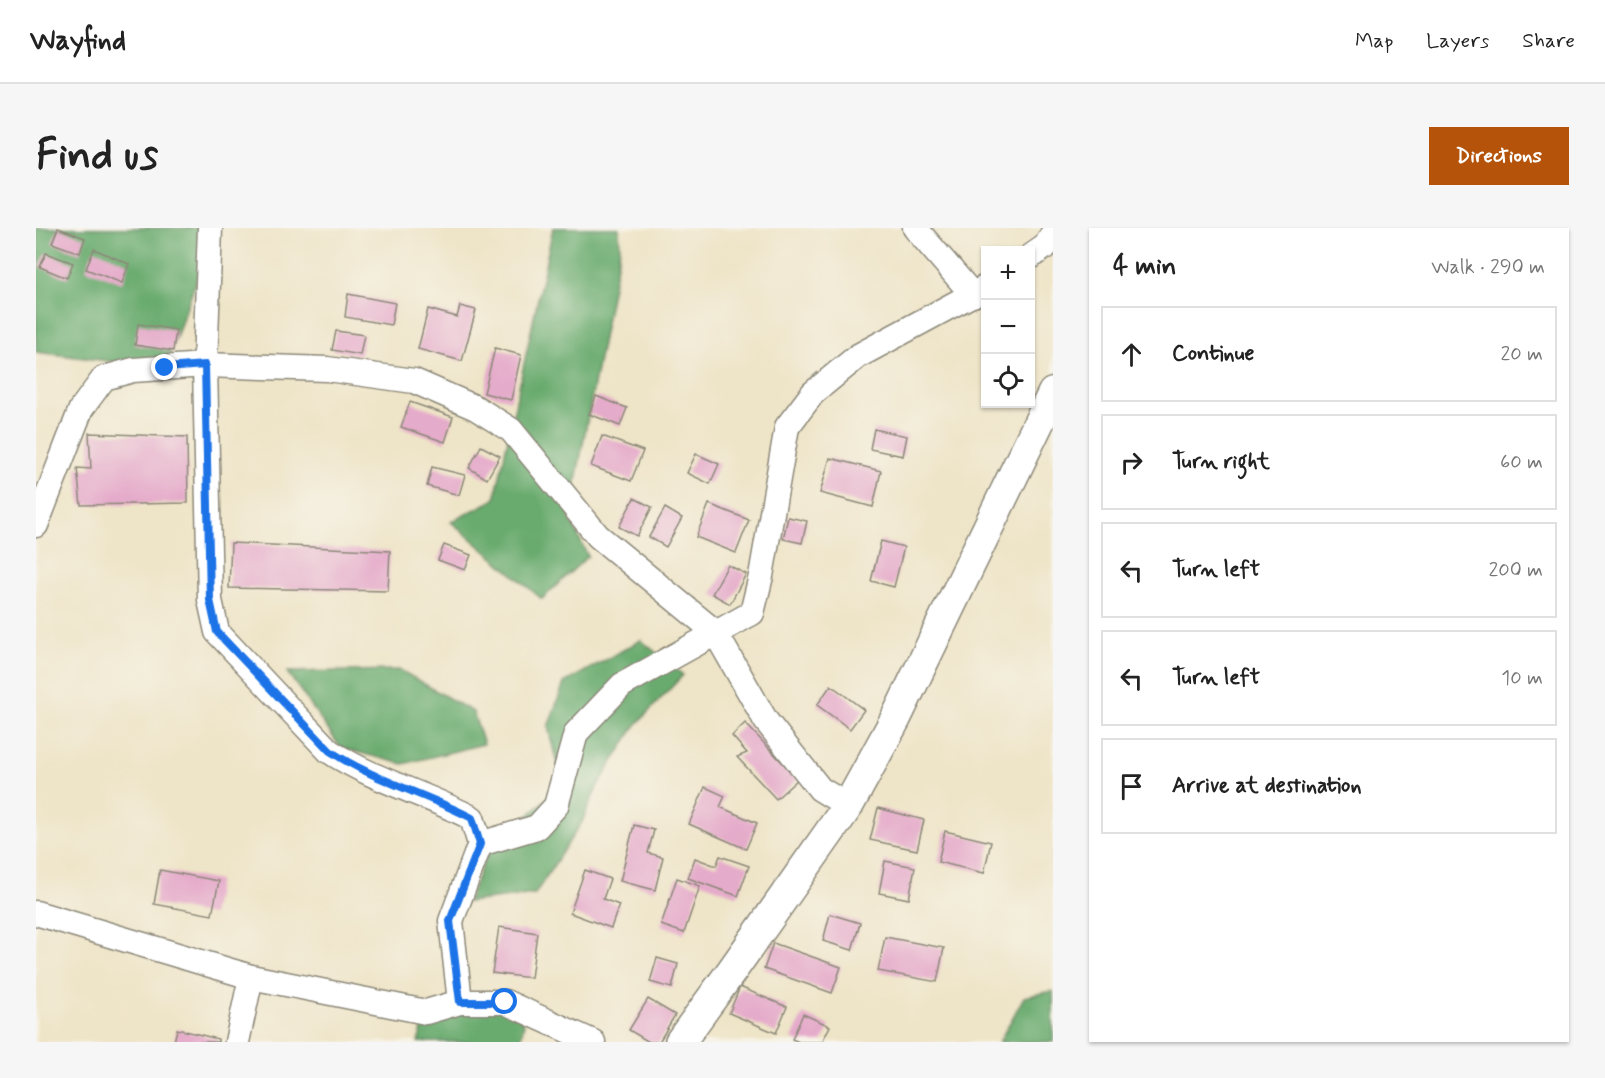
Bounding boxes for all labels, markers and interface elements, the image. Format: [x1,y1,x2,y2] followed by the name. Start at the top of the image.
[30,23,126,60] text: Wayfind
[1355,27,1393,55] text: Map
[1426,27,1489,55] text: Layers
[1522,27,1575,55] text: Share
[1429,127,1569,185] button: Directions
[36,129,158,184] text: Find us
[981,246,1035,408] map controls
[981,246,1035,300] button: +
[1113,250,1176,284] text: 4 min
[1431,254,1545,281] text: Walk · 290 m
[981,300,1035,354] button: −
[1115,338,1148,371] icon: ahead
[1172,340,1254,368] text: Continue
[1500,341,1543,368] text: 20 m
[151,354,177,380] route end
[981,354,1035,408] button: locate
[1115,446,1148,479] icon: right
[1172,448,1270,476] text: Turn right
[1500,449,1543,476] text: 60 m
[1115,554,1148,587] icon: left
[1172,556,1260,584] text: Turn left
[1488,557,1543,584] text: 200 m
[1115,662,1148,695] icon: left
[1172,664,1260,692] text: Turn left
[1501,665,1543,692] text: 10 m
[1115,770,1148,803] icon: arrive
[1172,772,1362,800] text: Arrive at destination
[491,988,517,1014] route start

